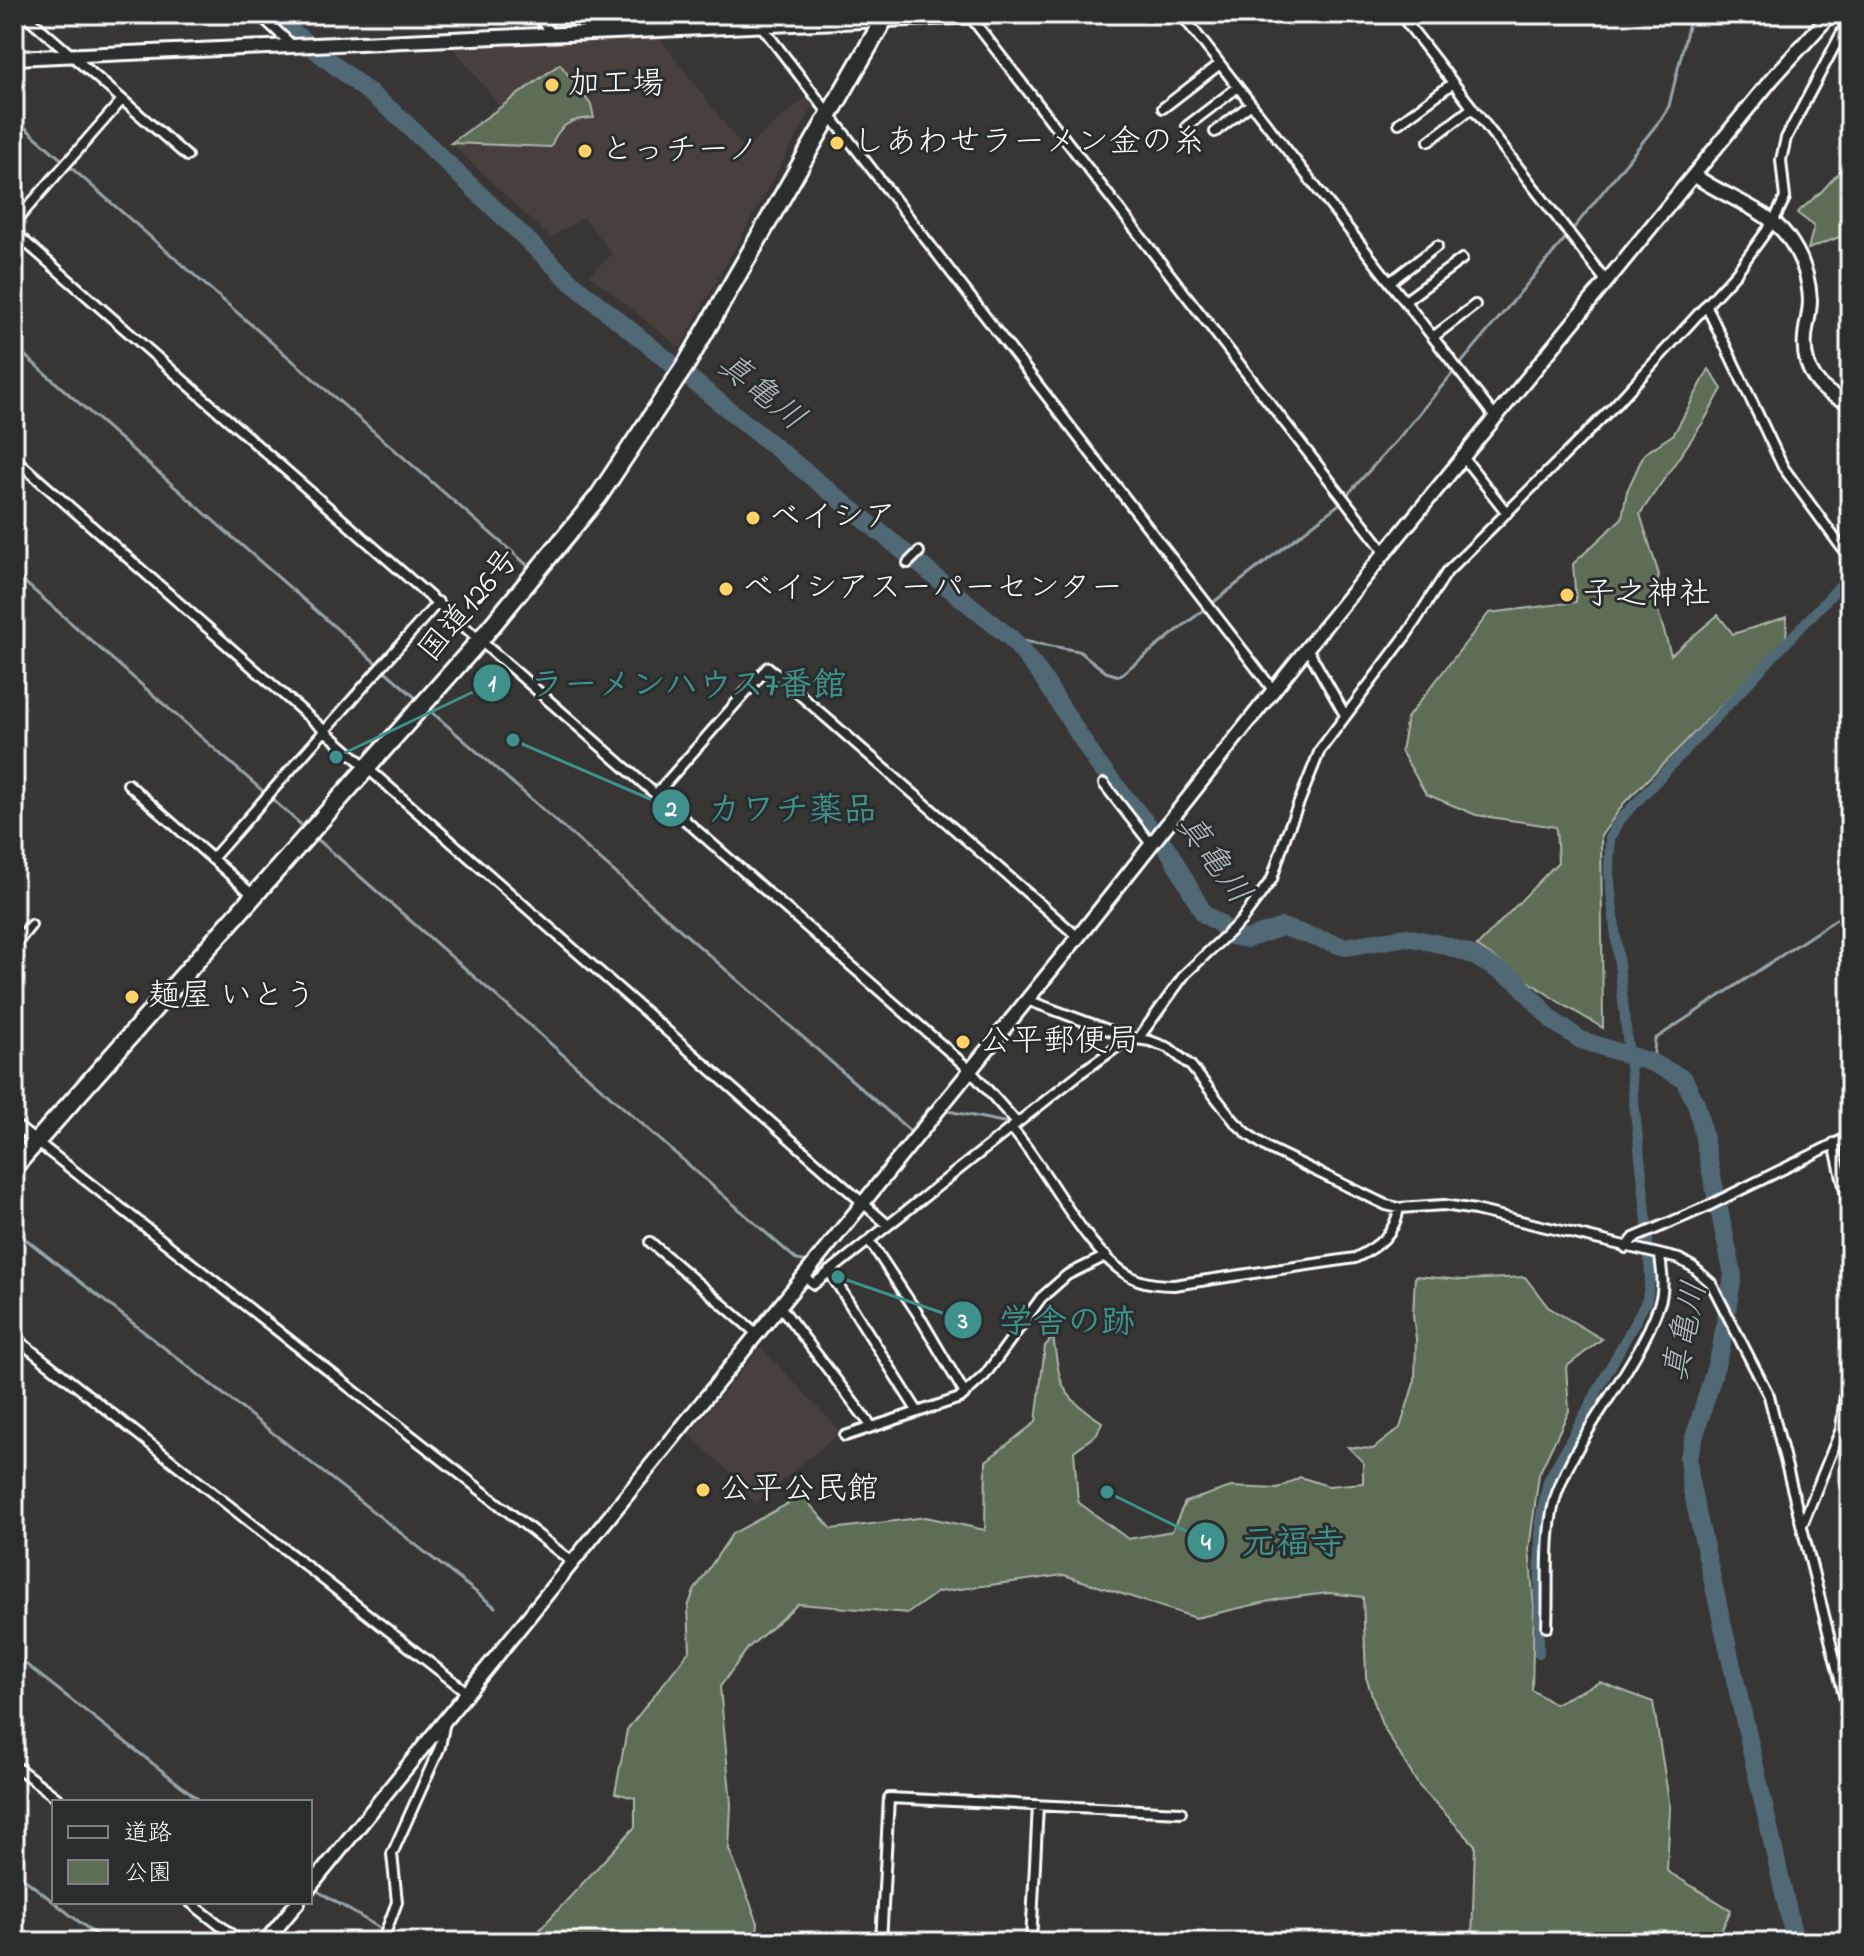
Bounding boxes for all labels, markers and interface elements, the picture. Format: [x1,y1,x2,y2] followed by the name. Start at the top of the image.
[568,62,664,109] place label: 加工場
[543,76,561,94] marker: 加工場
[853,120,1205,167] place label: しあわせラーメン金の糸
[601,128,758,175] place label: とっチーノ
[828,134,846,152] marker: しあわせラーメン金の糸
[576,142,594,160] marker: とっチーノ
[705,341,815,445] water label: 真亀川
[769,495,896,542] place label: ベイシア
[744,509,762,527] marker: ベイシア
[408,539,532,673] street label: 国道126号
[742,566,1123,613] place label: ベイシアスーパーセンター
[1583,572,1711,619] place label: 子之神社
[717,580,735,598] marker: ベイシアスーパーセンター
[1558,586,1576,604] marker: 子之神社
[472,654,864,712] callout: ラーメンハウス7番館
[530,662,846,712] text: ラーメンハウス7番館
[488,668,496,703] text: 1
[651,779,893,837] callout: カワチ薬品
[707,787,877,837] text: カワチ薬品
[664,793,677,828] text: 2
[1162,804,1262,916] water label: 真亀川
[148,974,316,1021] place label: 麺屋 いとう
[123,988,141,1006] marker: 麺屋 いとう
[979,1019,1139,1066] place label: 公平郵便局
[954,1033,972,1051] marker: 公平郵便局
[1652,1277,1722,1387] water label: 真亀川
[943,1291,1151,1349] callout: 学舎の跡
[999,1299,1135,1349] text: 学舎の跡
[957,1305,968,1340] text: 3
[719,1467,879,1514] place label: 公平公民館
[694,1481,712,1499] marker: 公平公民館
[1186,1512,1360,1570] callout: 元福寺
[1242,1520,1344,1570] text: 元福寺
[1201,1527,1211,1562] text: 4
[52,1800,312,1904] legend
[124,1817,172,1852] text: 道路
[124,1857,172,1892] text: 公園

